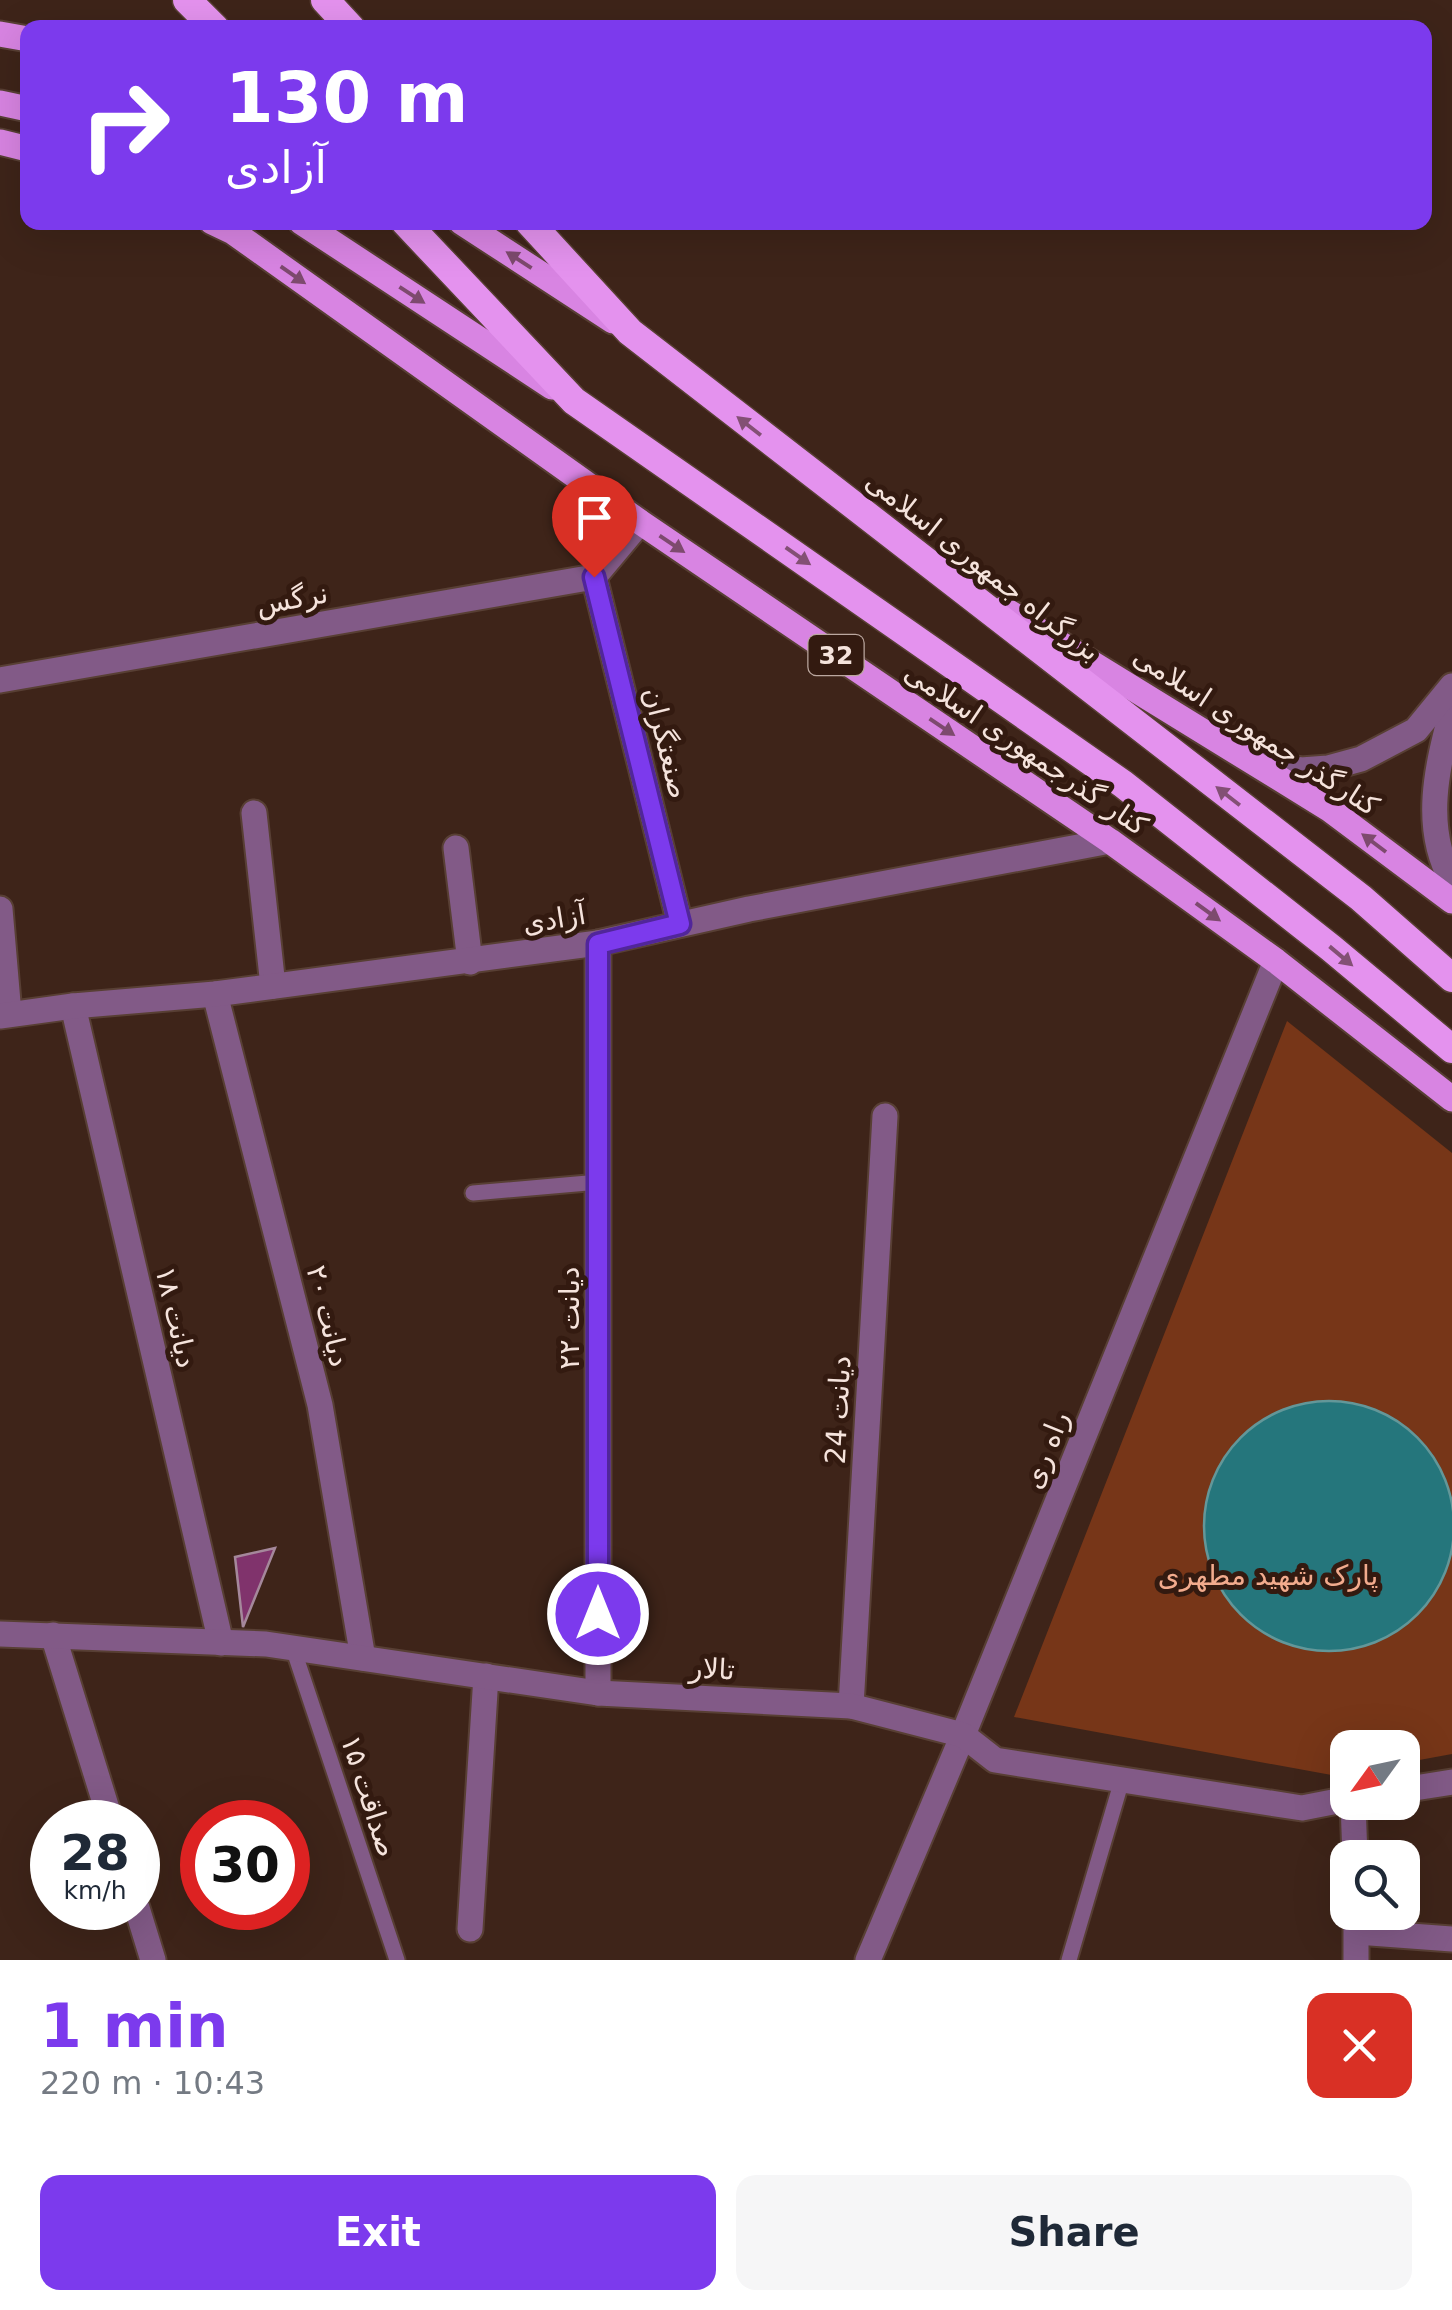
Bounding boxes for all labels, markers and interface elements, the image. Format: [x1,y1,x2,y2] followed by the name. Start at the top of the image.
[225,57,468,139] text: 130 m
[60,60,190,190] icon: right
[225,141,327,194] text: آزادی
[505,251,533,269] one-way arrow
[280,265,306,285] one-way arrow
[398,285,426,304] one-way arrow
[736,417,762,437] one-way arrow
[859,464,1107,668] street label: بزرگراه جمهوری اسلامی
[552,475,637,578] pin
[567,490,622,545] icon: arrive
[659,535,686,553] one-way arrow
[784,546,811,565] one-way arrow
[254,576,330,622] street label: نرگس
[808,635,864,675] road number: 32
[1127,639,1385,823] street label: کنارگذر جمهوری اسلامی
[898,655,1154,843] street label: کنار گذرجمهوری اسلامی
[636,684,696,802] street label: صنعتگران
[928,717,955,735] one-way arrow
[1215,786,1241,807] one-way arrow
[1361,833,1387,853] one-way arrow
[520,898,589,940] street label: آزادی
[1195,902,1222,921] one-way arrow
[1328,945,1353,966] one-way arrow
[300,1262,356,1370] street label: دیانت ۲۰
[148,1263,204,1371] street label: دیانت ۱۸
[553,1266,586,1370] street label: دیانت ۲۲
[819,1355,857,1465] street label: دیانت 24
[1016,1407,1076,1493] street label: راه ری
[1158,1559,1378,1592] park label: پارک شهید مطهری
[546,1562,650,1666] position arrow
[686,1651,736,1687] street label: تالار
[1330,1730,1420,1820] north arrow
[1330,1730,1420,1930] map controls
[334,1731,404,1861] street label: صداقت ۱۵
[180,1800,310,1930] speed limit sign: 30
[60,1824,130,1882] text: 28
[1330,1840,1420,1930] button: search
[63,1876,127,1905] text: km/h
[40,1991,228,2061] text: 1 min
[1307,1993,1412,2098] button: close
[40,2064,265,2102] text: 220 m · 10:43
[40,2175,716,2290] button: Exit
[736,2175,1412,2290] button: Share

